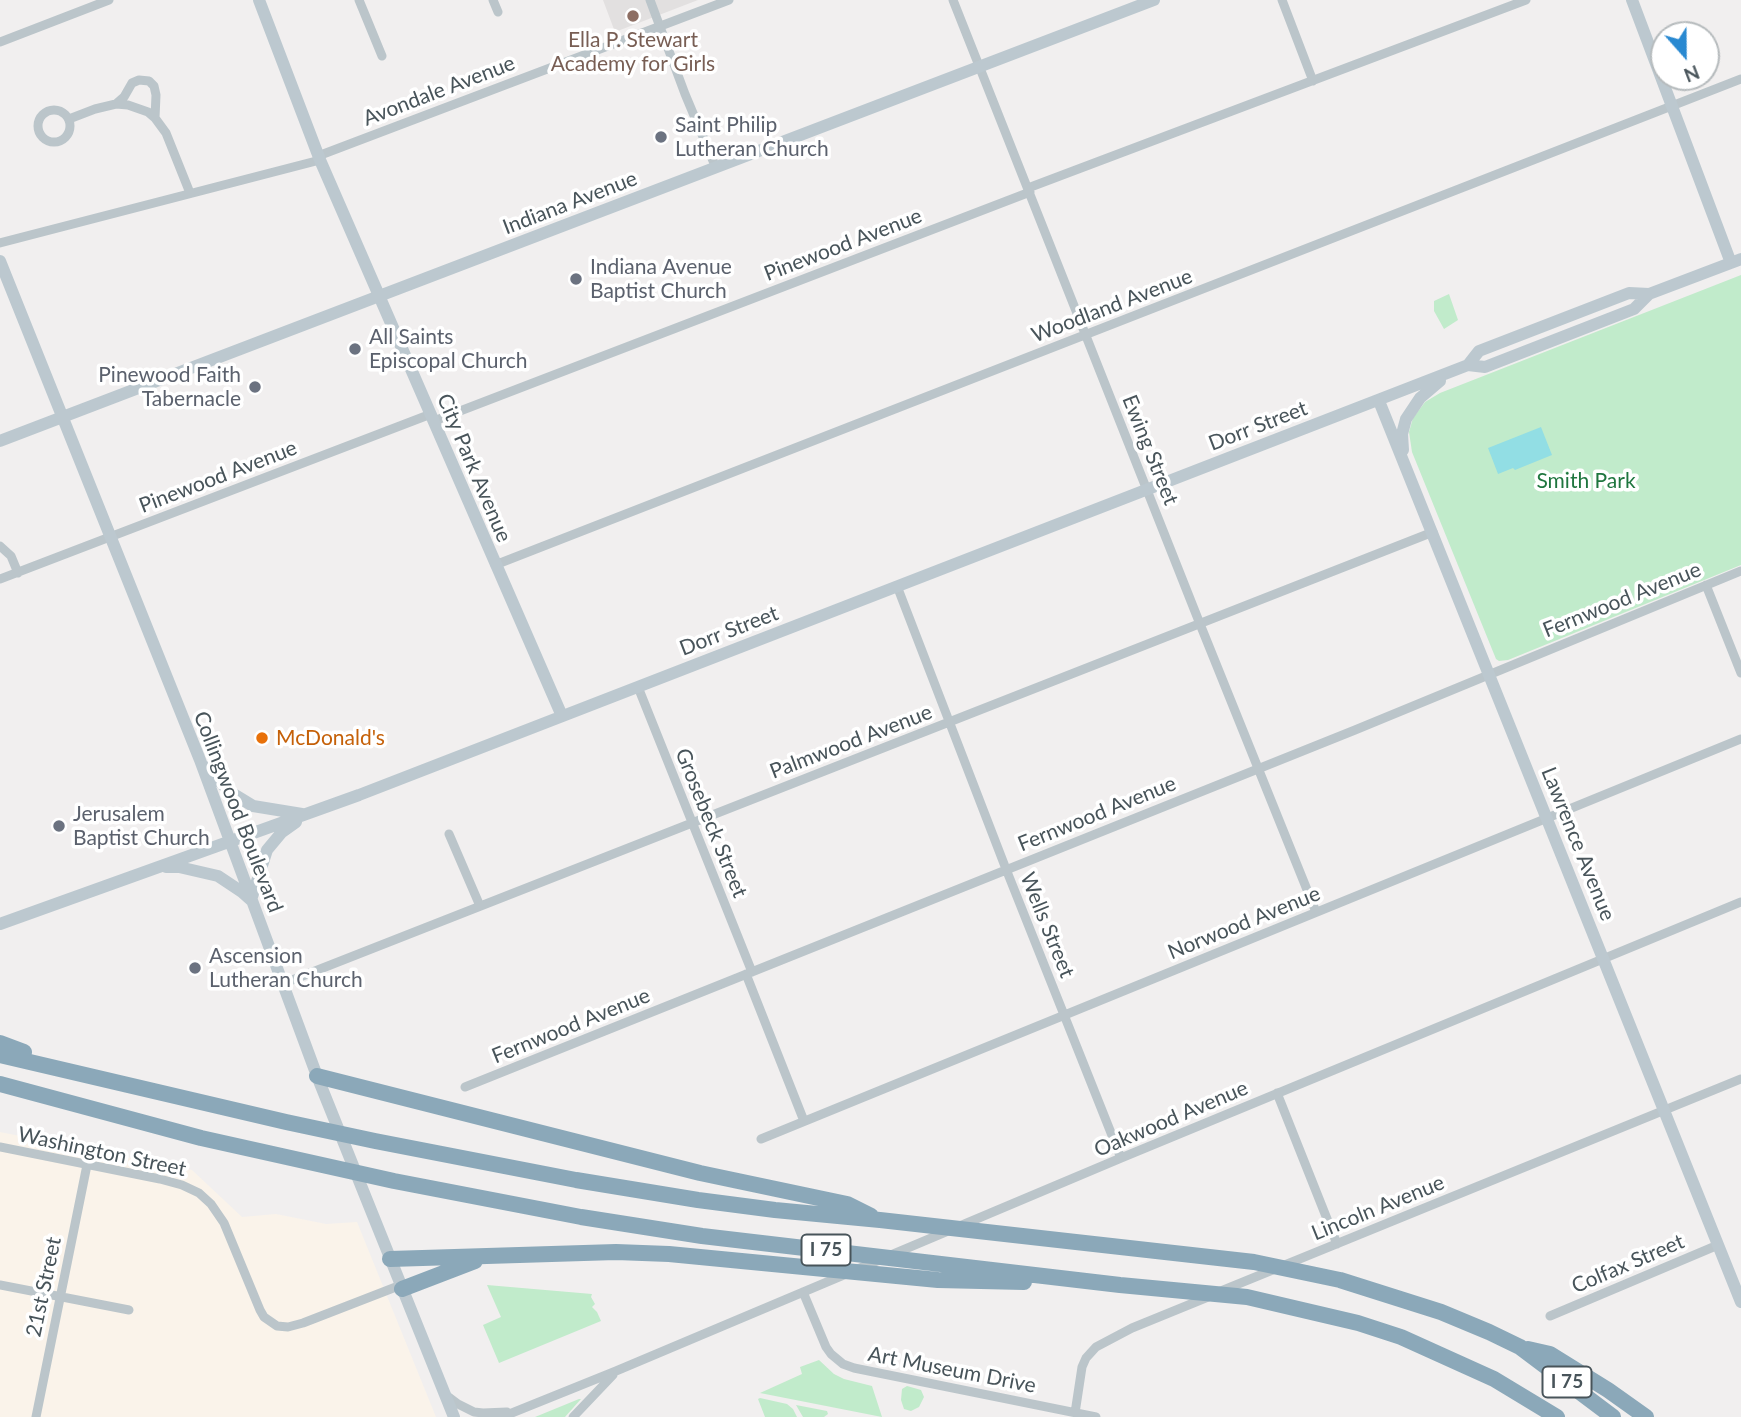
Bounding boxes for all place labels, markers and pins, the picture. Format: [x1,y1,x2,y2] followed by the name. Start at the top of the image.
[625,8,641,24] marker: Ella P. Stewart Academy for Girls
[551,27,715,77] place label: Ella P. Stewart Academy for Girls
[675,112,829,162] place label: Saint Philip Lutheran Church
[653,129,669,145] marker: Saint Philip Lutheran Church
[590,254,732,304] place label: Indiana Avenue Baptist Church
[568,271,584,287] marker: Indiana Avenue Baptist Church
[369,324,527,374] place label: All Saints Episcopal Church
[347,341,363,357] marker: All Saints Episcopal Church
[98,362,241,412] place label: Pinewood Faith Tabernacle
[247,379,263,395] marker: Pinewood Faith Tabernacle
[276,725,385,751] place label: McDonald's
[254,730,270,746] marker: McDonald's
[73,801,210,851] place label: Jerusalem Baptist Church
[51,818,67,834] marker: Jerusalem Baptist Church
[209,943,363,993] place label: Ascension Lutheran Church
[187,960,203,976] marker: Ascension Lutheran Church

